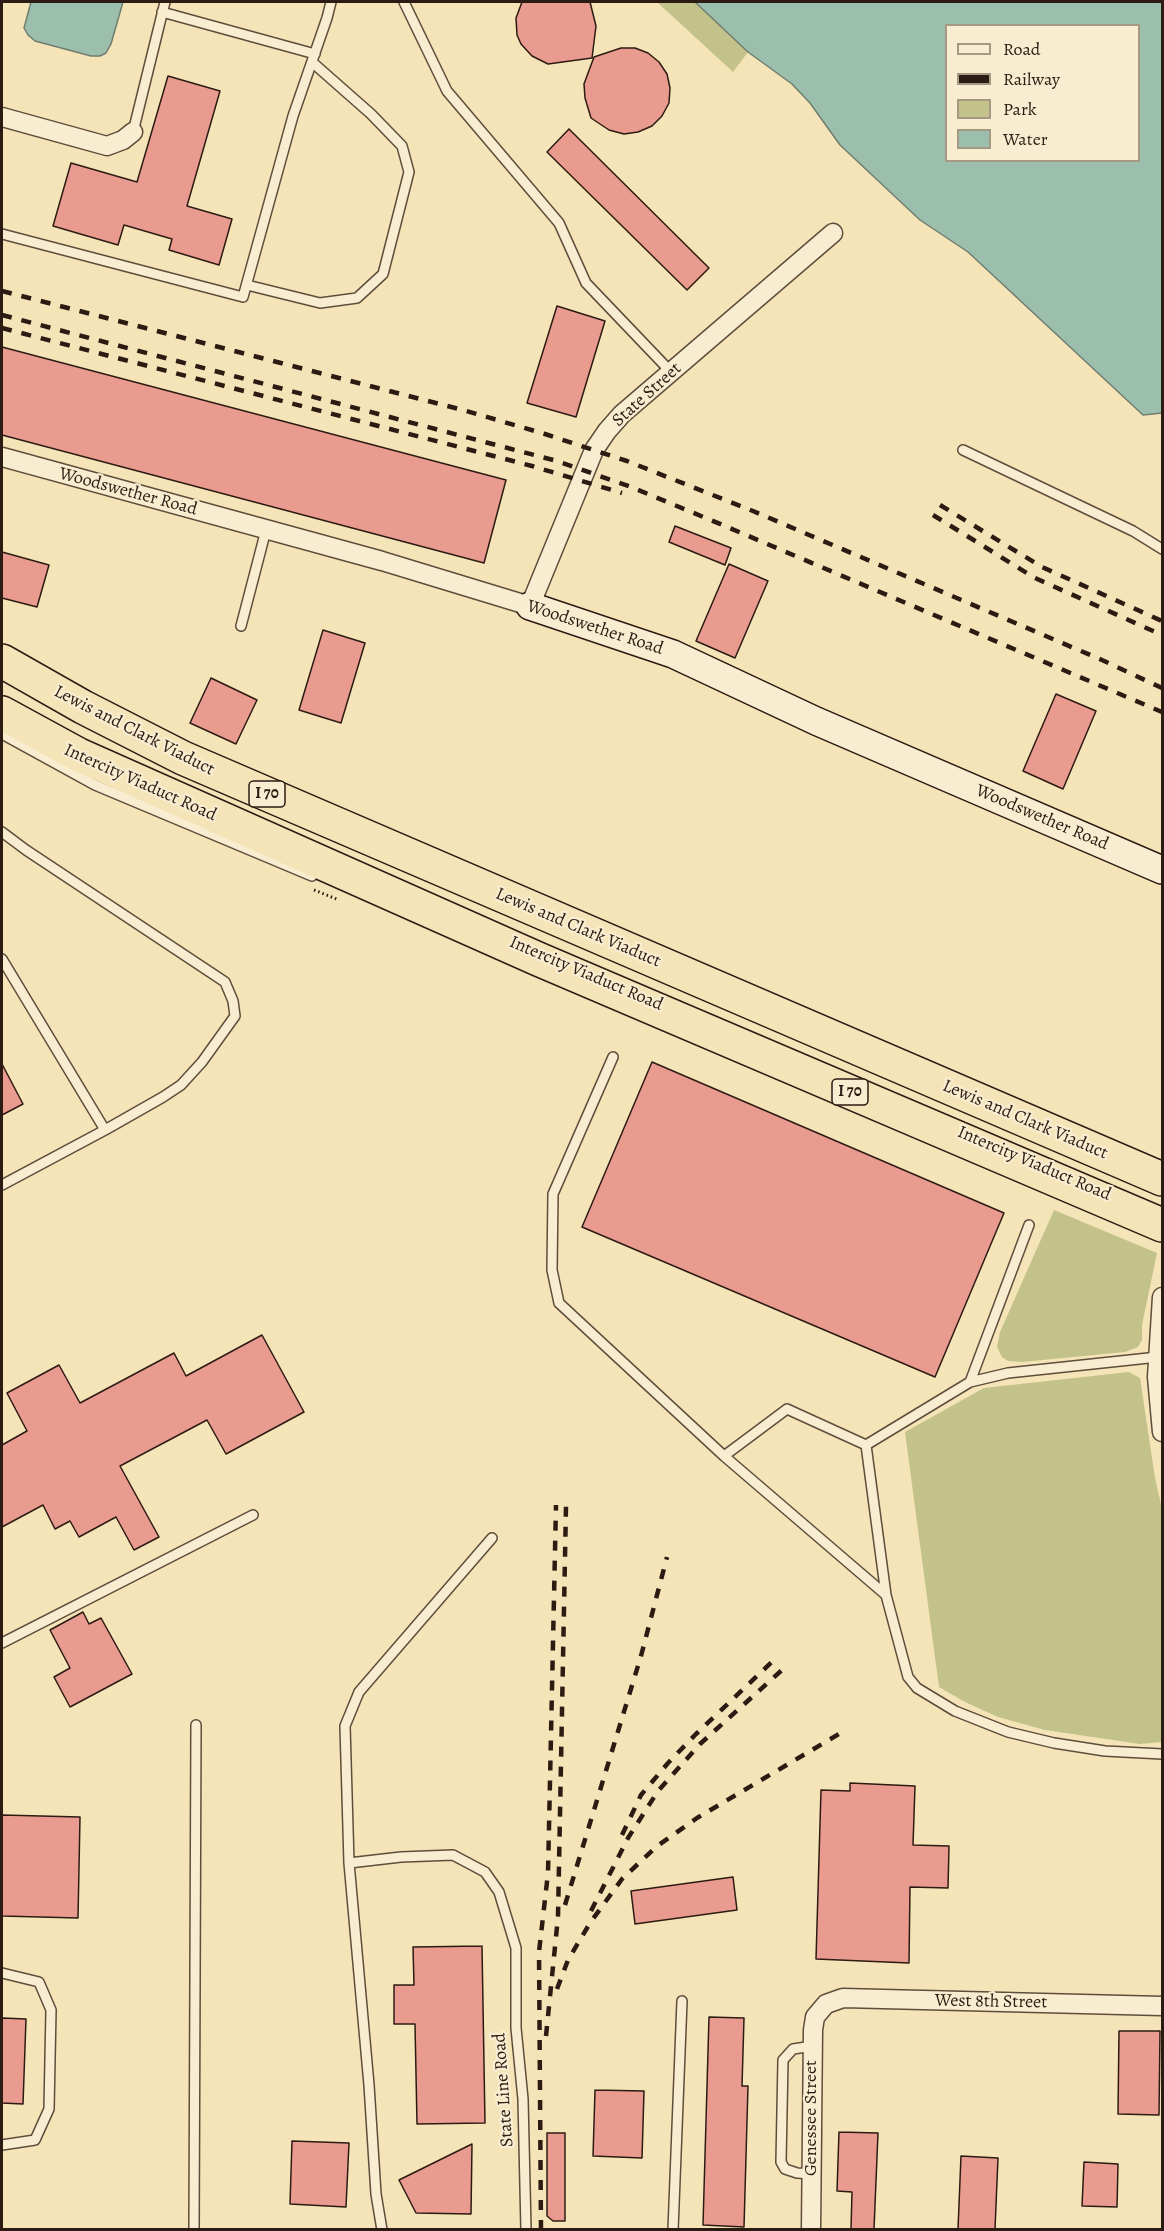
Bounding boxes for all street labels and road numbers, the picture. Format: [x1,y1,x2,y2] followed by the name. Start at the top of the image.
[608,358,686,432] street label: State Street
[56,463,200,521] street label: Woodswether Road
[524,596,666,660] street label: Woodswether Road
[50,681,218,781] street label: Lewis and Clark Viaduct
[60,740,220,826] street label: Intercity Viaduct Road
[972,780,1112,856] street label: Woodswether Road
[249,781,285,807] road number: I 70
[492,883,664,973] street label: Lewis and Clark Viaduct
[506,932,666,1016] street label: Intercity Viaduct Road
[939,1075,1111,1165] street label: Lewis and Clark Viaduct
[832,1079,868,1105] road number: I 70
[954,1122,1114,1206] street label: Intercity Viaduct Road
[935,1990,1047,2014] street label: West 8th Street
[489,2032,519,2148] street label: State Line Road
[801,2060,823,2176] street label: Genessee Street

